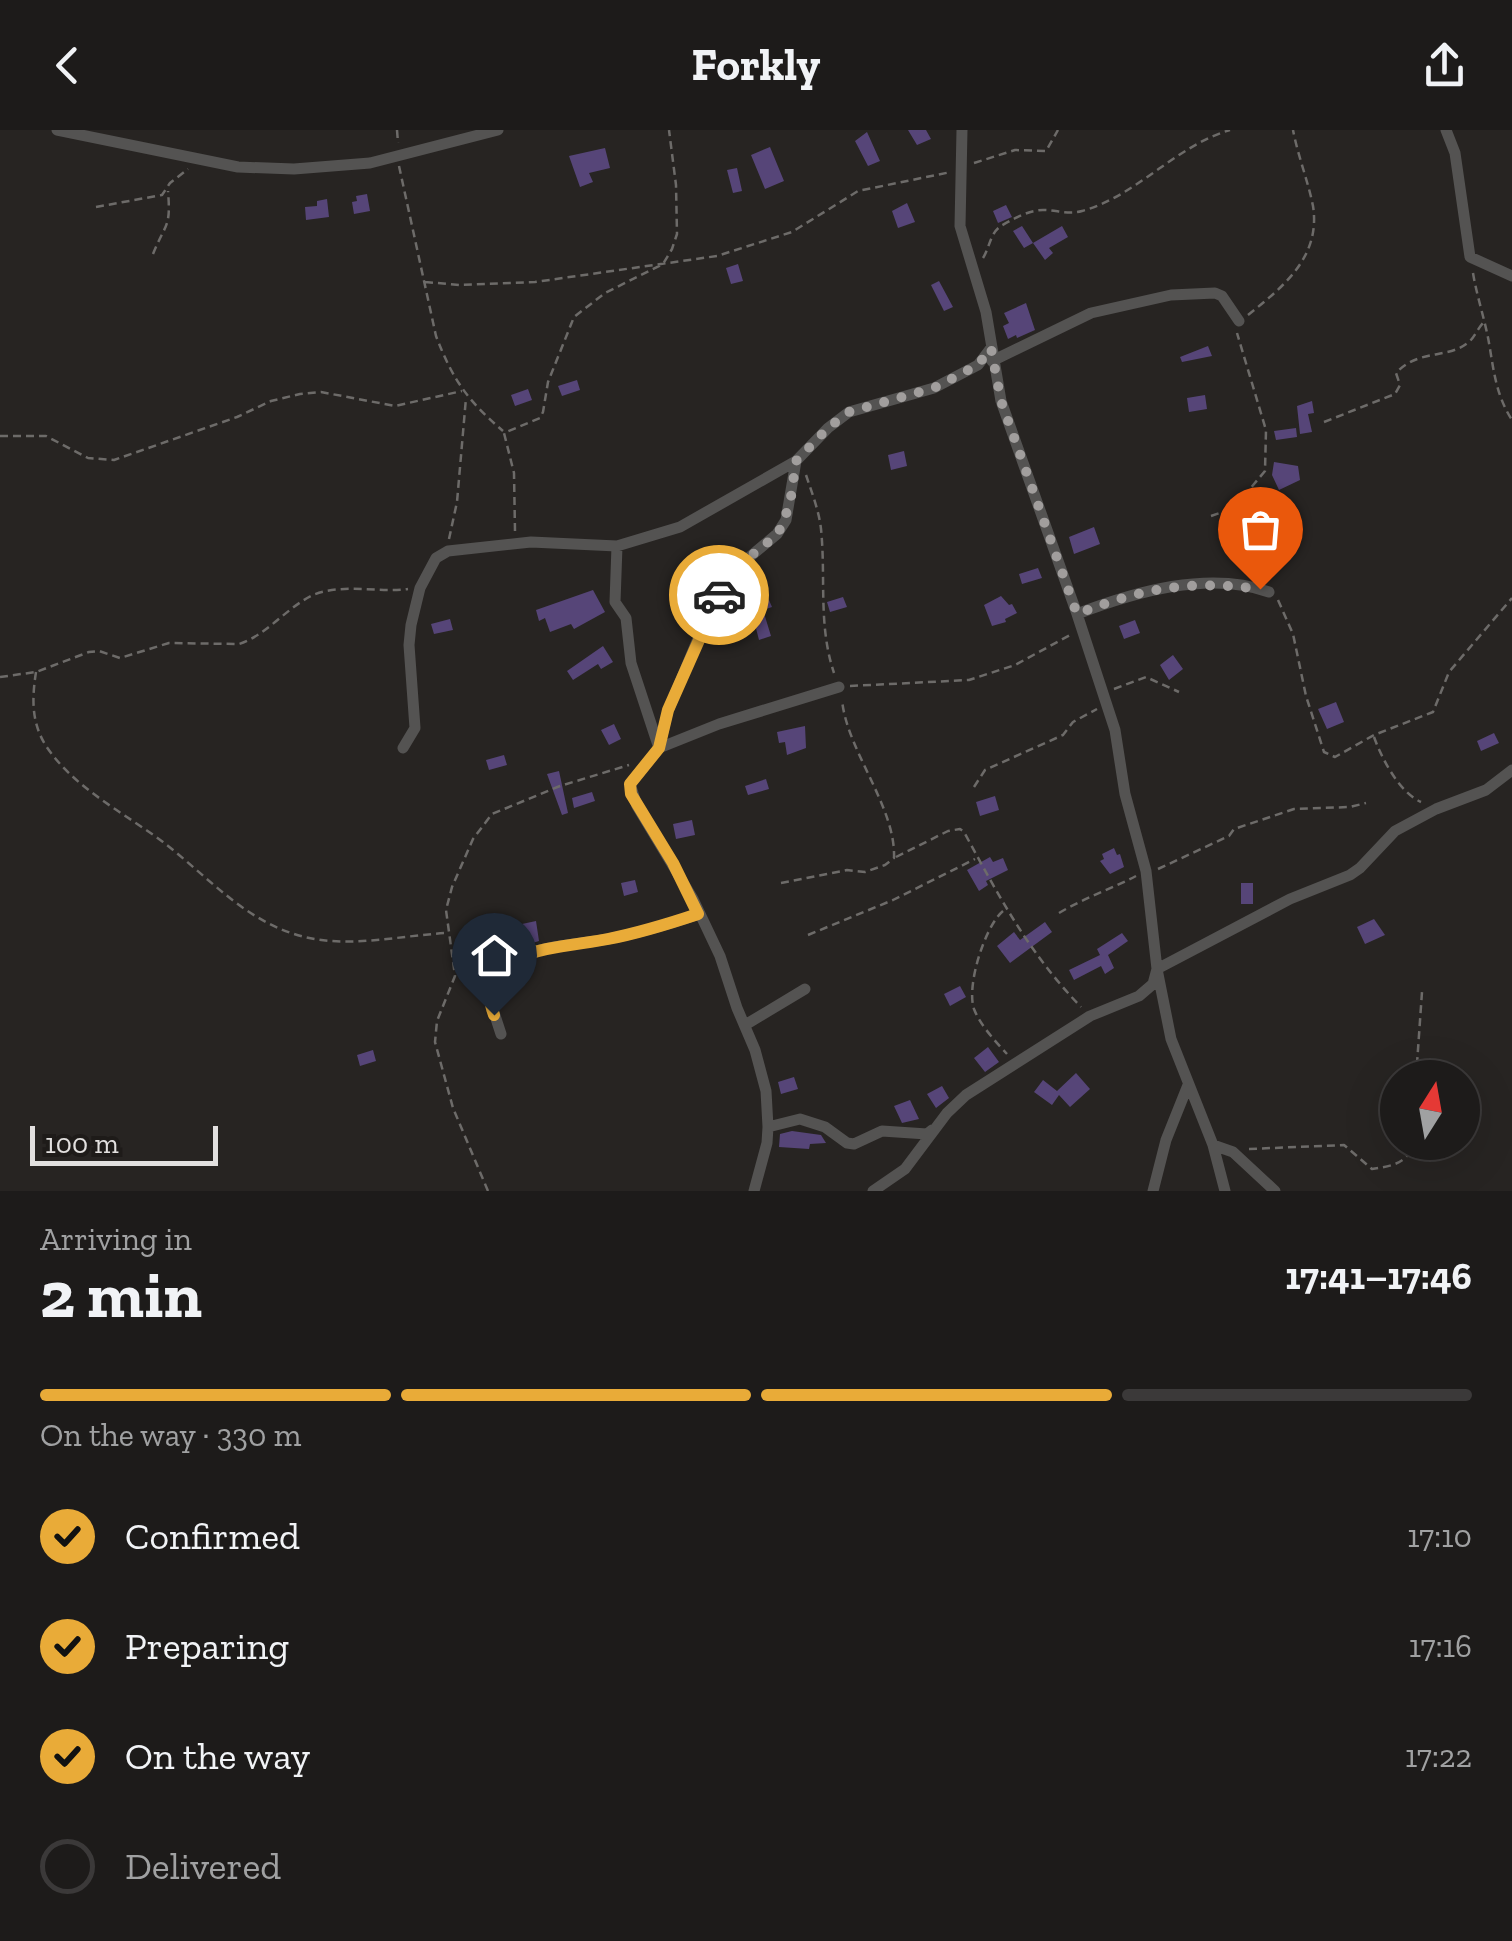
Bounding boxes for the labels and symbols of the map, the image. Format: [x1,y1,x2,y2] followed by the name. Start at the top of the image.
[1218,487,1303,590] pin
[669,545,769,645] courier
[452,913,537,1016] pin
[1380,1060,1480,1160] north arrow
[30,1121,218,1166] scale bar

